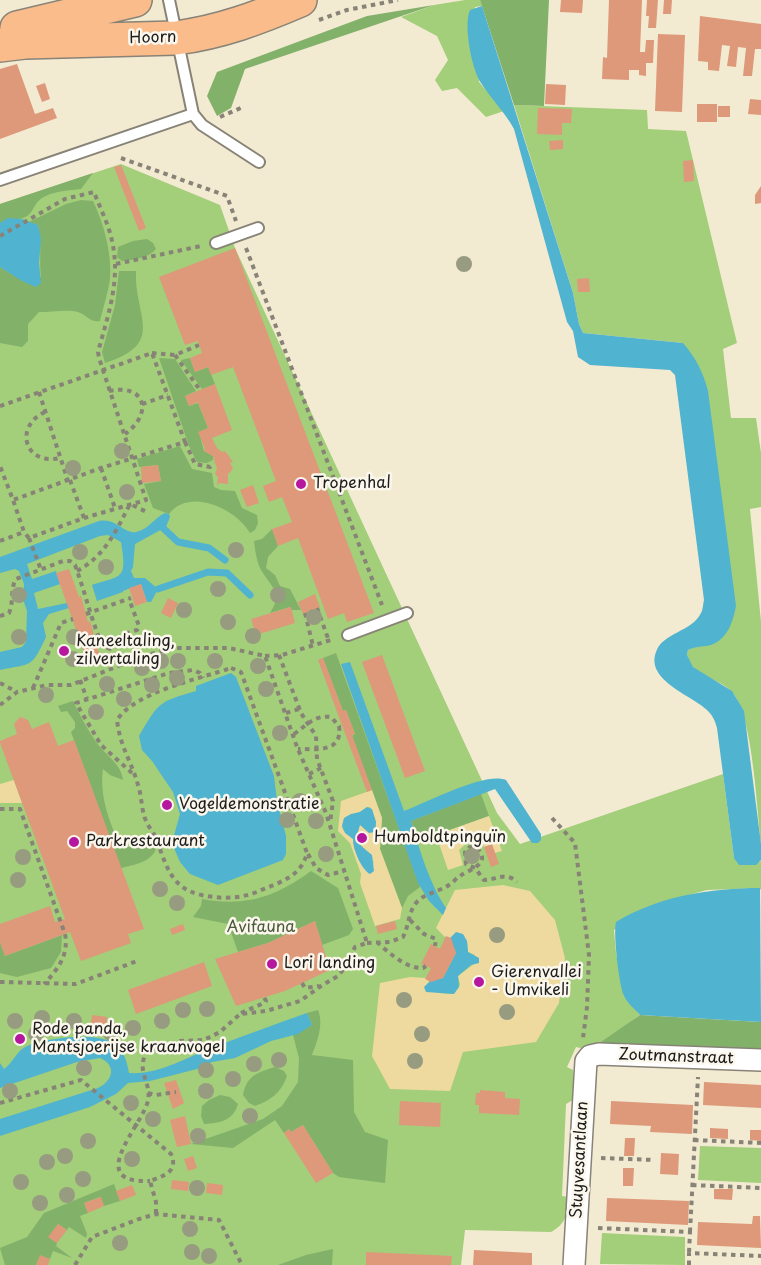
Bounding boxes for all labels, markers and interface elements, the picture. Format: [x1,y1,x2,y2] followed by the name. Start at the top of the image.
[129,28,177,48] street label: Hoorn
[313,474,391,494] place label: Tropenhal
[294,477,308,491] marker: Tropenhal
[76,632,175,670] place label: Kaneeltaling, zilvertaling
[57,644,71,658] marker: Kaneeltaling, zilvertaling
[179,795,319,815] place label: Vogeldemonstratie
[160,798,174,812] marker: Vogeldemonstratie
[374,828,506,848] place label: Humboldtpinguïn
[355,831,369,845] marker: Humboldtpinguïn
[86,832,205,852] place label: Parkrestaurant
[67,835,81,849] marker: Parkrestaurant
[227,918,295,938] park label: Avifauna
[284,954,375,974] place label: Lori landing
[265,957,279,971] marker: Lori landing
[491,963,582,1001] place label: Gierenvallei - Umvikeli
[472,975,486,989] marker: Gierenvallei - Umvikeli
[32,1020,225,1058] place label: Rode panda, Mantsjoerijse kraanvogel
[13,1032,27,1046] marker: Rode panda, Mantsjoerijse kraanvogel
[618,1045,734,1069] street label: Zoutmanstraat
[567,1101,593,1219] street label: Stuyvesantlaan

